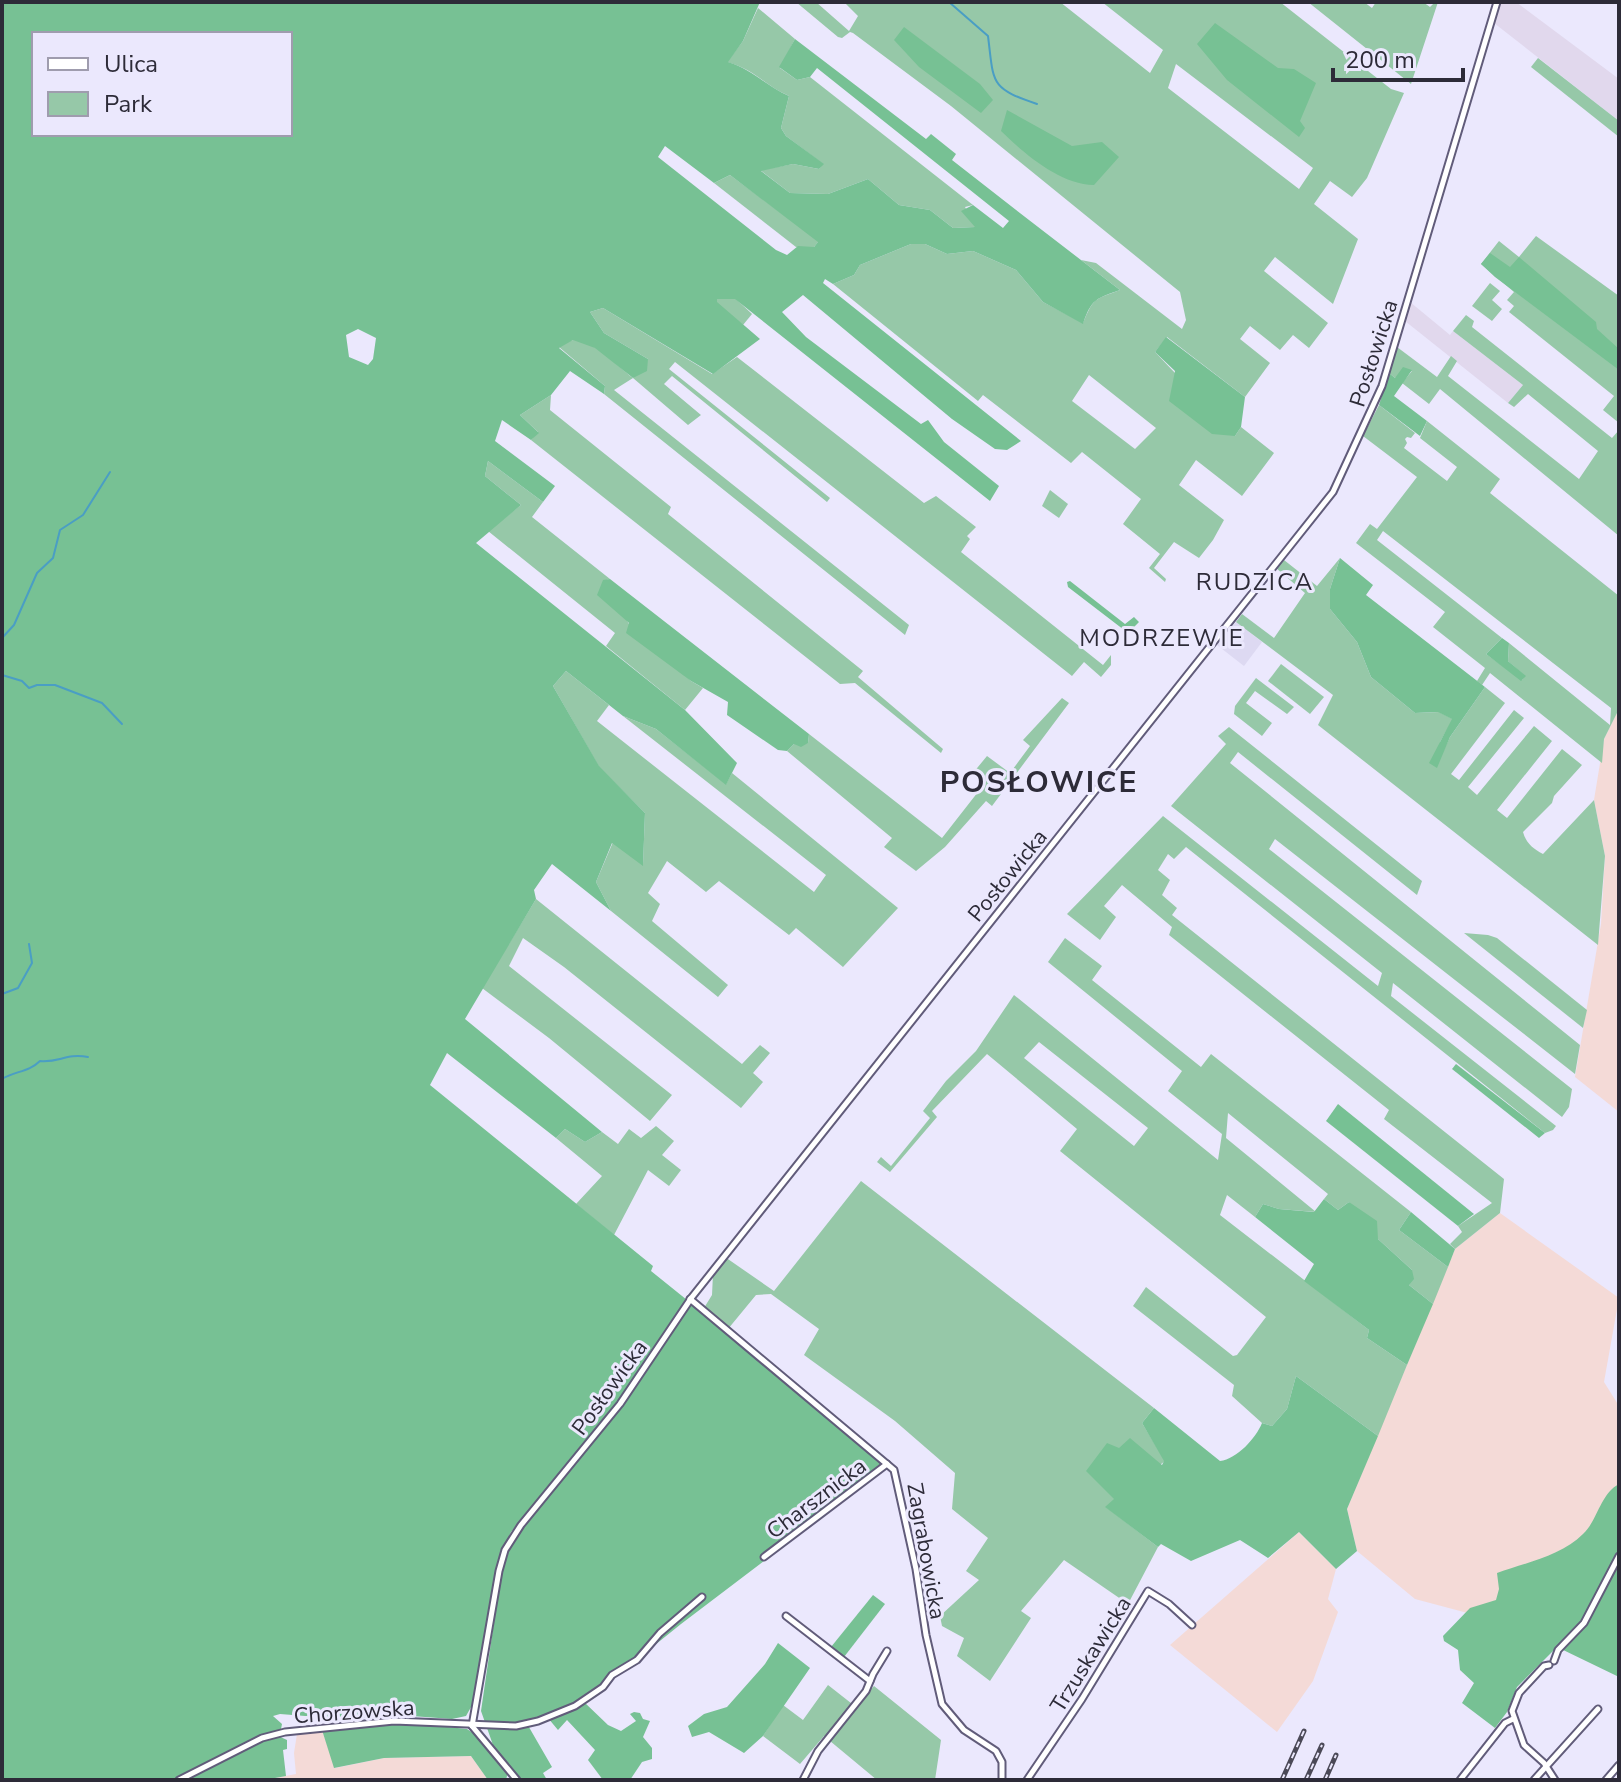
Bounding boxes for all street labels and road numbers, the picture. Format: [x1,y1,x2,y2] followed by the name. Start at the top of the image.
[1343,296,1405,411] street label: Posłowicka
[961,823,1054,928] street label: Posłowicka
[565,1334,655,1441] street label: Posłowicka
[761,1451,873,1546] street label: Charsznicka
[899,1481,953,1622] street label: Zagrabowicka
[1043,1591,1138,1718] street label: Trzuskawicka
[293,1693,415,1731] street label: Chorzowska

